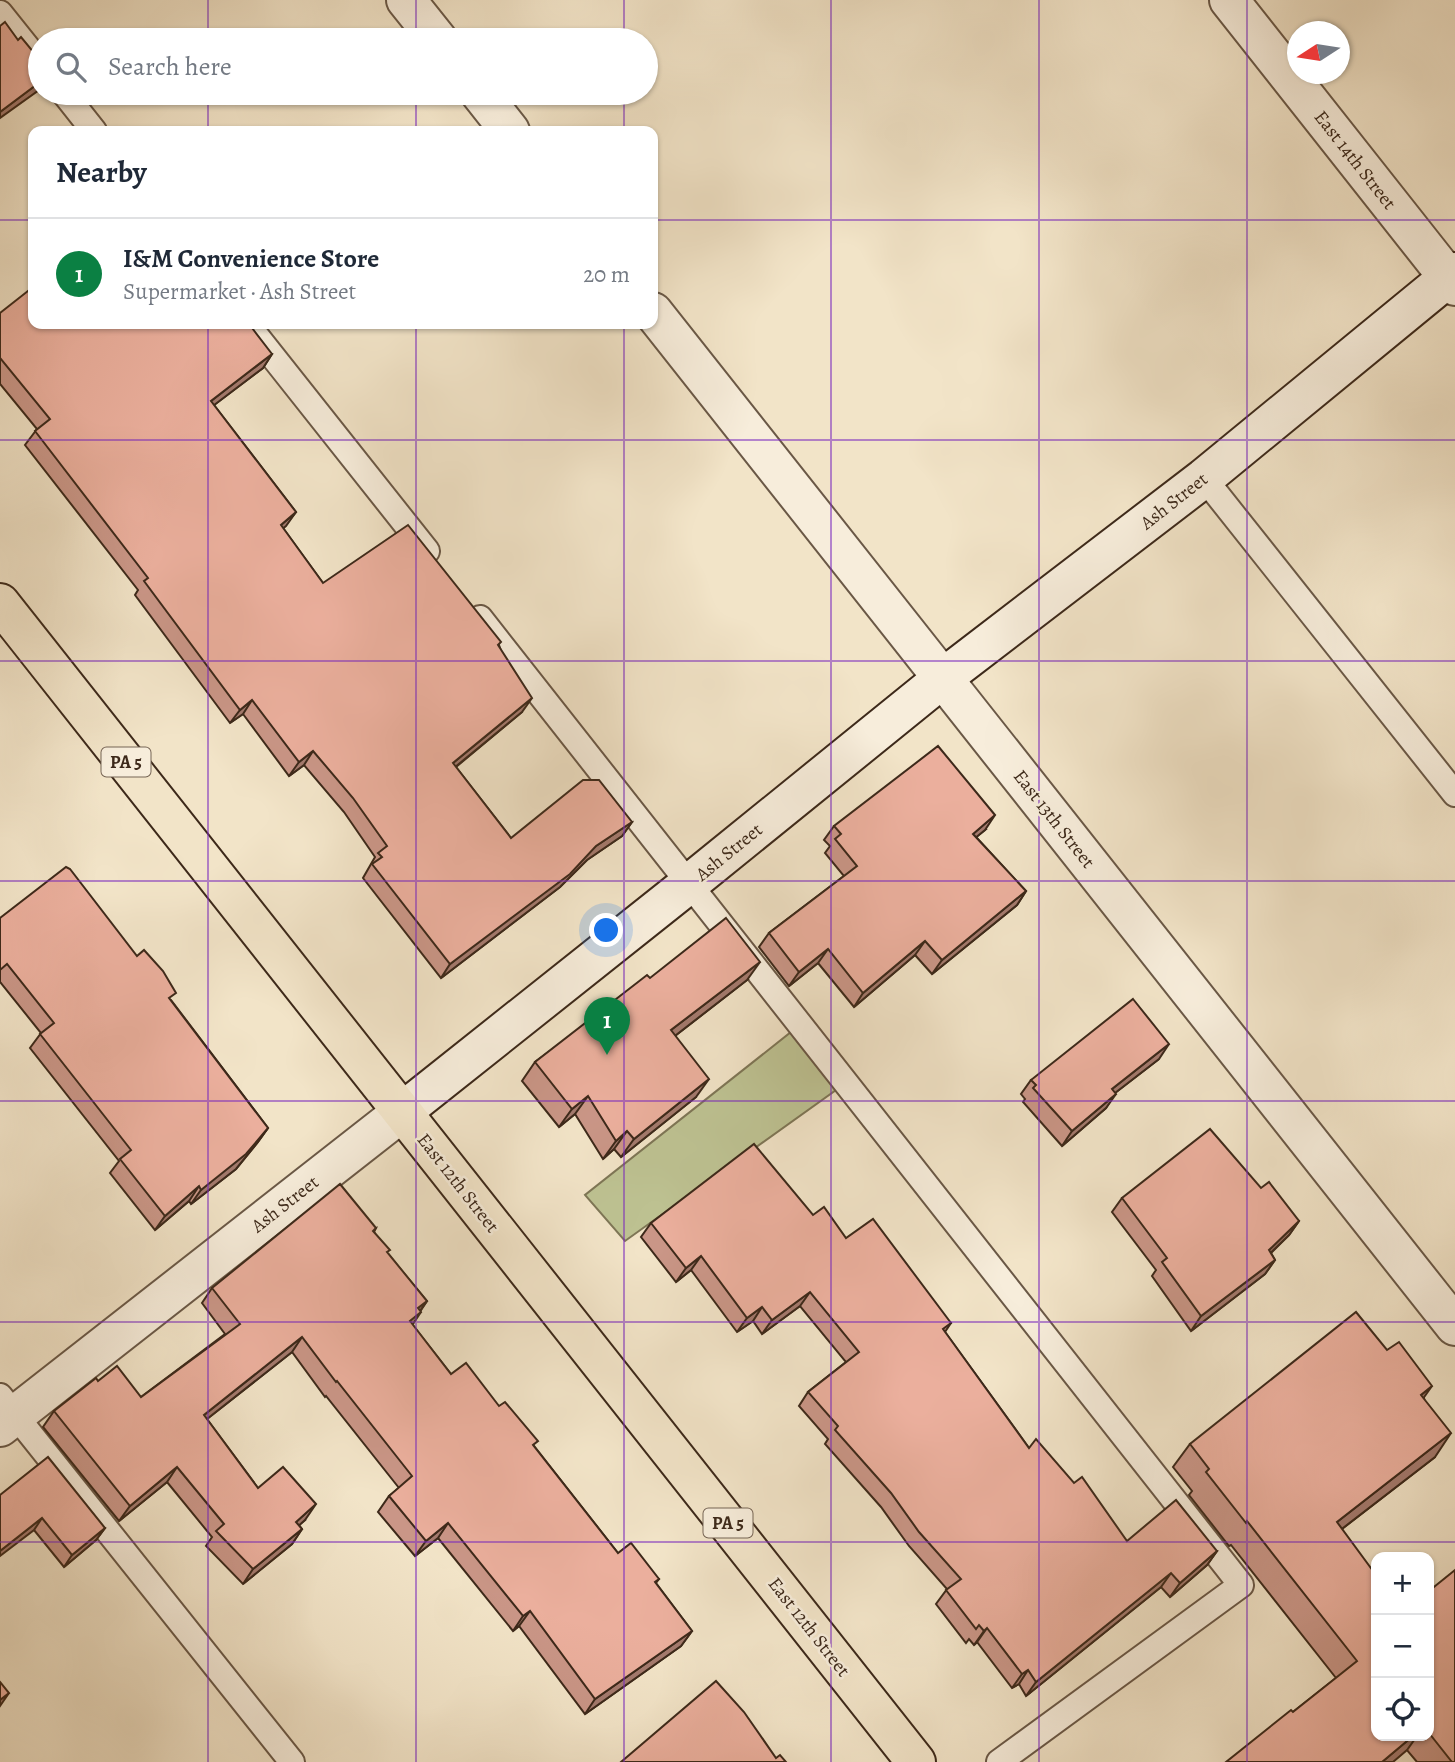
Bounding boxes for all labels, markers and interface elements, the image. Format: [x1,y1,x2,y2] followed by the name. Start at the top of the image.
[1287,21,1350,84] north arrow
[28,28,658,105] search box
[52,48,90,86] icon: search
[108,49,232,84] text: Search here
[1308,105,1402,215] street label: East 14th Street
[56,152,147,192] text: Nearby
[123,241,379,276] text: I&M Convenience Store
[75,259,83,290] text: 1
[583,259,630,290] text: 20 m
[123,276,356,307] text: Supermarket · Ash Street
[1134,466,1213,536] street label: Ash Street
[102,748,150,776] road number: PA 5
[1007,764,1101,874] street label: East 13th Street
[689,817,768,888] street label: Ash Street
[589,913,623,947] your location
[584,997,630,1055] pin: 1
[411,1128,505,1238] street label: East 12th Street
[245,1169,324,1239] street label: Ash Street
[704,1508,752,1538] road number: PA 5
[1371,1552,1434,1741] map controls
[1371,1552,1434,1615] button: +
[762,1572,856,1682] street label: East 12th Street
[1371,1615,1434,1678] button: −
[1371,1678,1434,1741] button: locate

